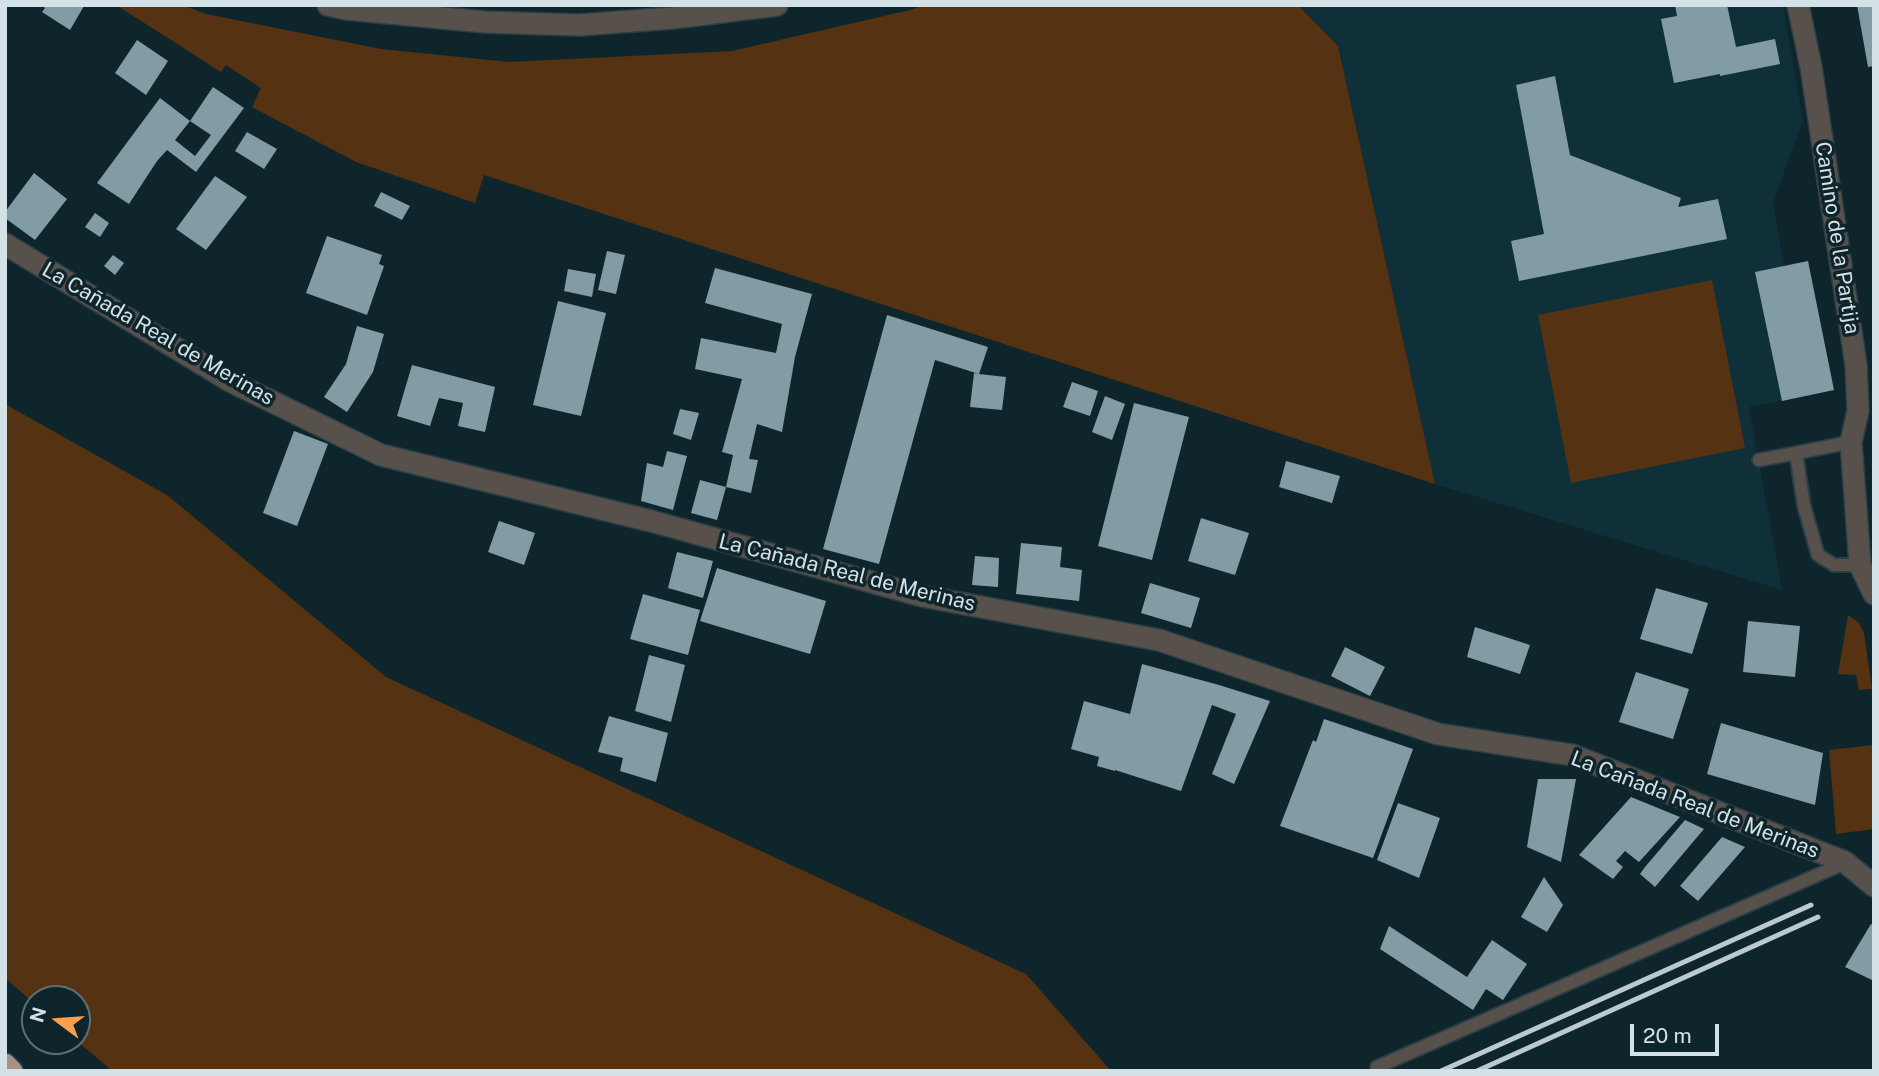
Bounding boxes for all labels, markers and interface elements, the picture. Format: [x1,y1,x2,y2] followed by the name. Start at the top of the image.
[1809,140,1865,336] street label: Camino de la Partija
[38,257,278,411] street label: La Cañada Real de Merinas
[716,529,978,617] street label: La Cañada Real de Merinas
[1567,746,1823,864] street label: La Cañada Real de Merinas
[21,985,91,1055] north arrow
[25,1005,50,1025] text: N
[1634,1010,1723,1054] scale bar
[1643,1023,1692,1048] text: 20 m

